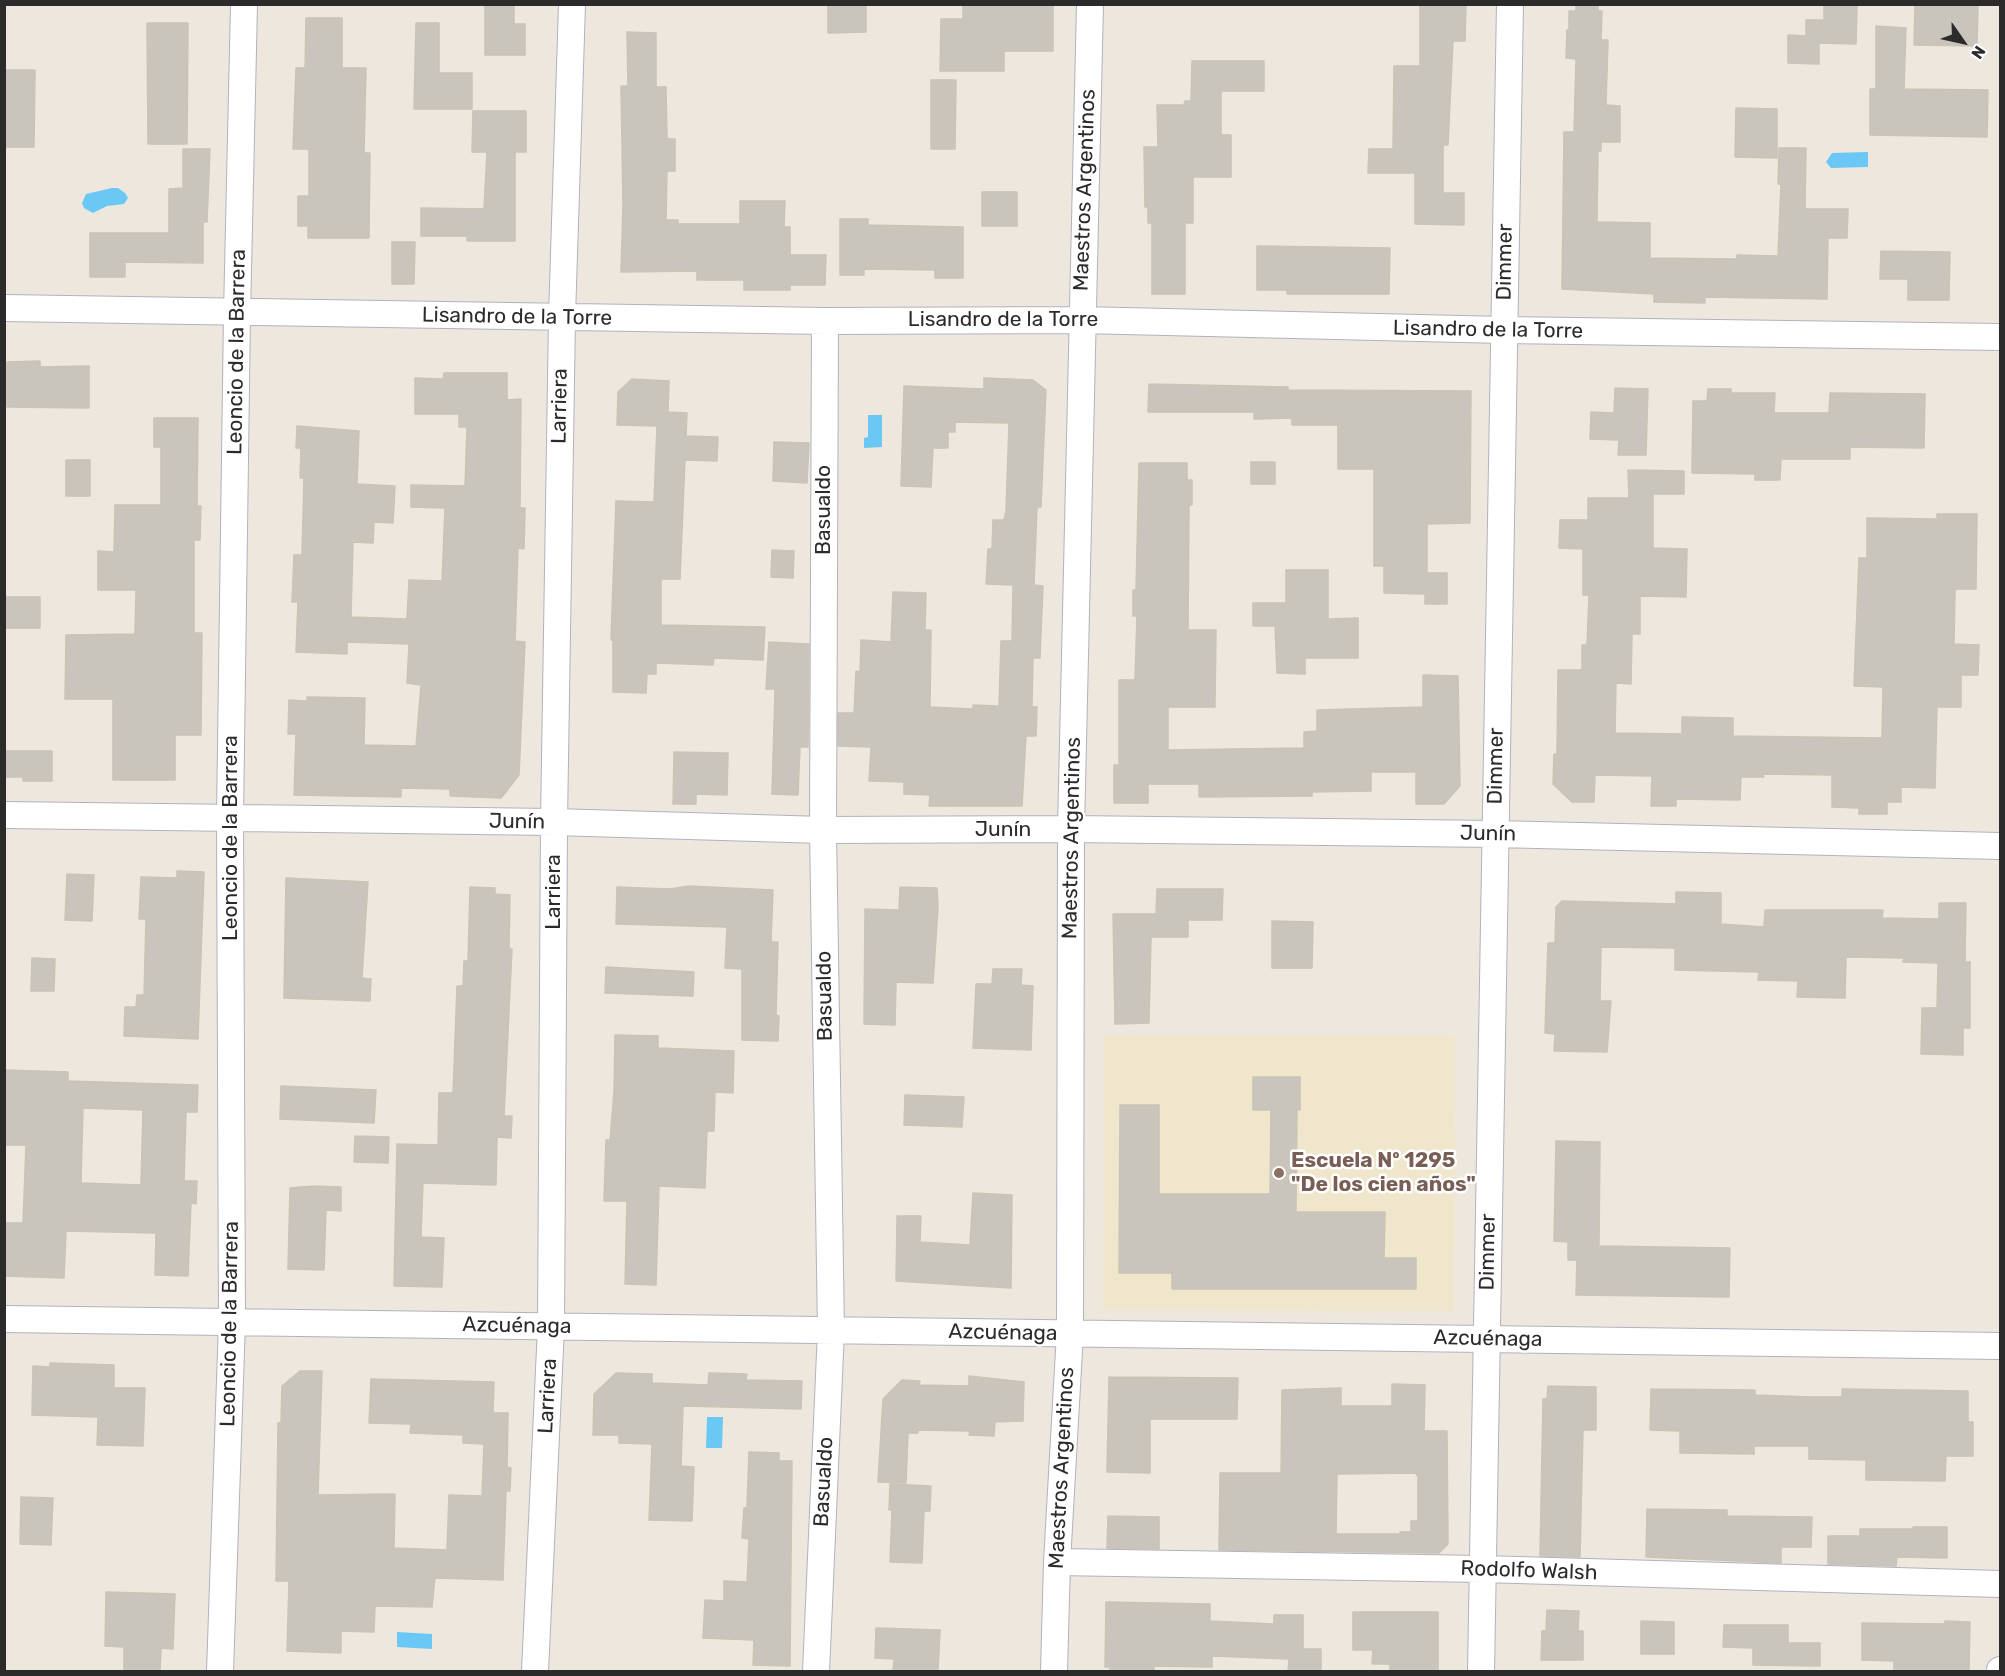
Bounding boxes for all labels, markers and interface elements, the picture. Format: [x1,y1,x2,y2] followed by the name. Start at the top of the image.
[1933,12,1993,72] north arrow
[1967,42,1989,62] text: N
[1069,89,1101,291] street label: Maestros Argentinos
[1492,223,1518,301] street label: Dimmer
[223,249,251,455] street label: Leoncio de la Barrera
[422,303,612,331] street label: Lisandro de la Torre
[908,307,1098,333] street label: Lisandro de la Torre
[1393,316,1583,344] street label: Lisandro de la Torre
[547,368,573,444] street label: Larriera
[811,465,837,555] street label: Basualdo
[1483,727,1509,805] street label: Dimmer
[218,735,244,941] street label: Leoncio de la Barrera
[1058,737,1086,939] street label: Maestros Argentinos
[489,809,545,835] street label: Junín
[975,817,1031,843] street label: Junín
[1460,821,1516,847] street label: Junín
[541,854,567,930] street label: Larriera
[812,951,838,1041] street label: Basualdo
[1291,1148,1476,1198] place label: Escuela Nº 1295 "De los cien años"
[1272,1166,1286,1180] marker: Escuela Nº 1295 "De los cien años"
[1475,1213,1501,1291] street label: Dimmer
[216,1221,244,1427] street label: Leoncio de la Barrera
[462,1312,572,1340] street label: Azcuénaga
[948,1319,1058,1347] street label: Azcuénaga
[1433,1325,1543,1353] street label: Azcuénaga
[533,1358,563,1434] street label: Larriera
[1044,1366,1080,1570] street label: Maestros Argentinos
[809,1436,839,1528] street label: Basualdo
[1460,1556,1598,1586] street label: Rodolfo Walsh

